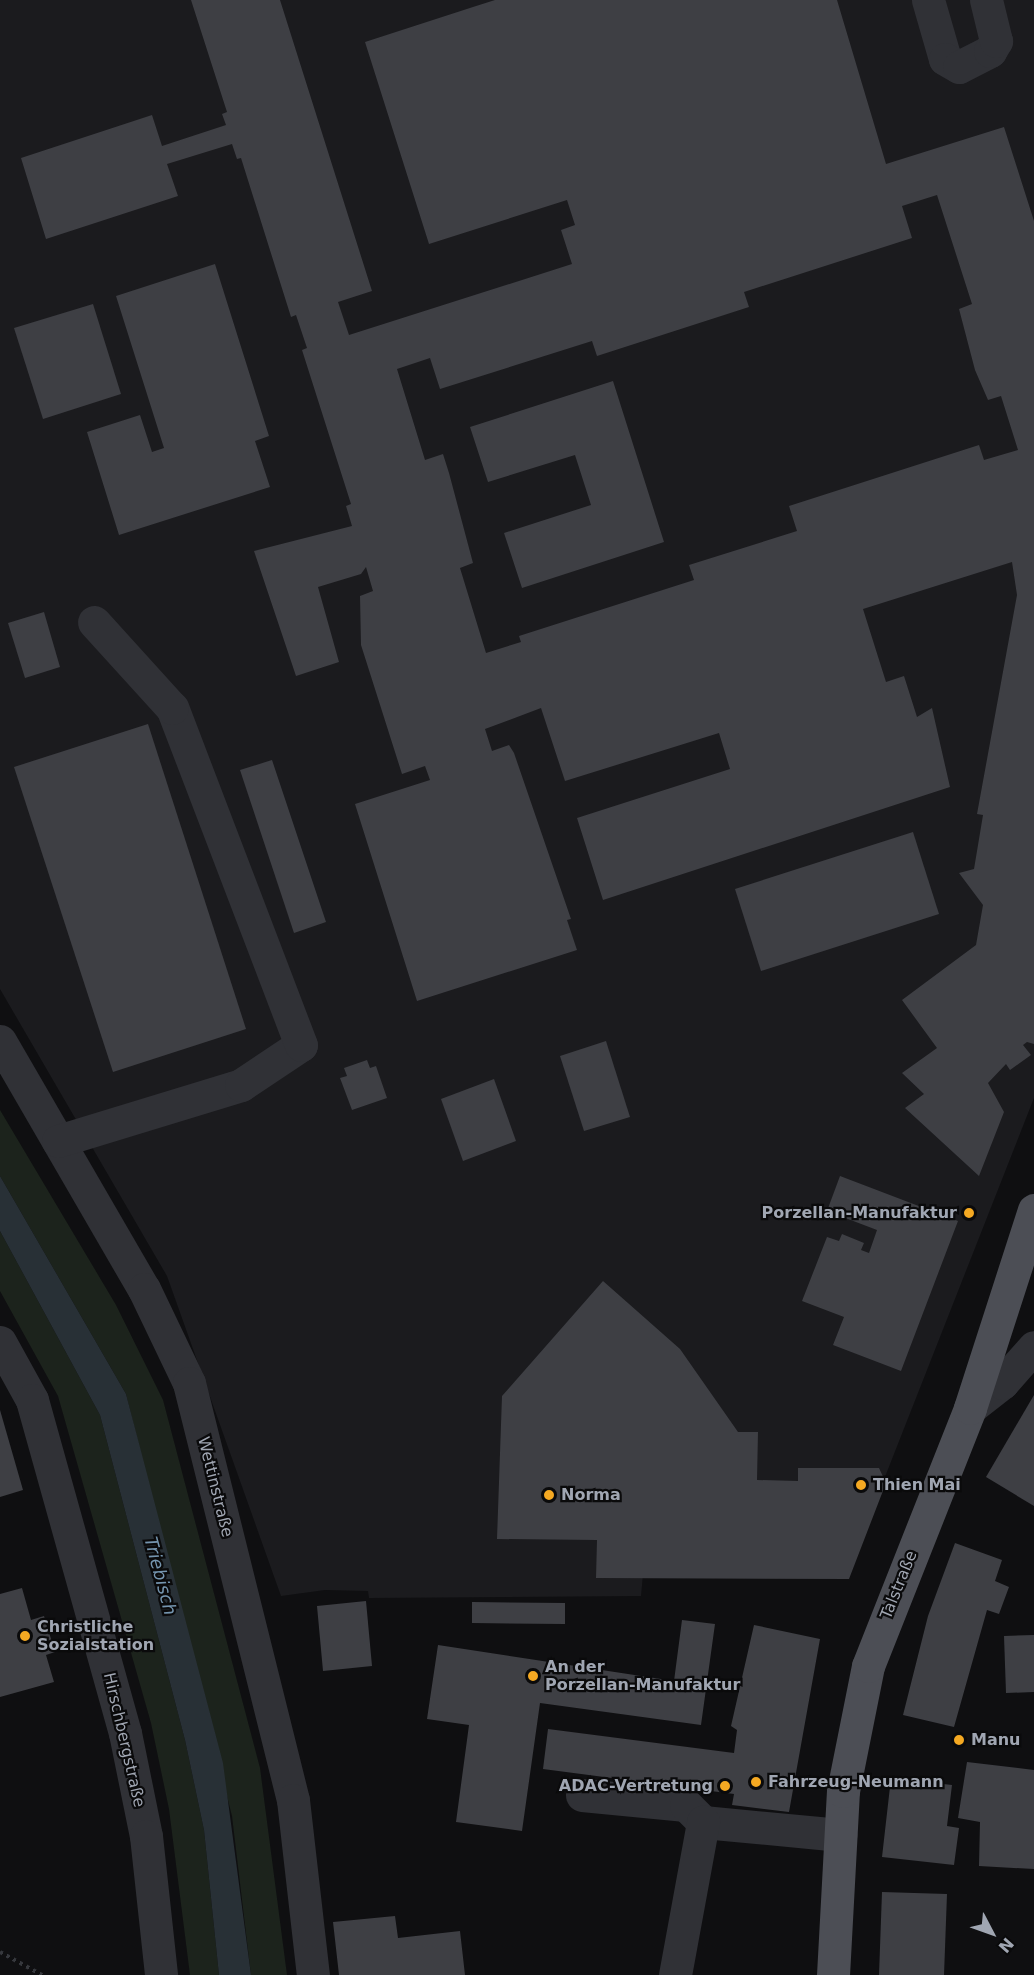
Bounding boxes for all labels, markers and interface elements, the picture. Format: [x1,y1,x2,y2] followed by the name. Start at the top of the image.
[762,1203,957,1223] place label: Porzellan-Manufaktur
[962,1206,976,1220] marker: Porzellan-Manufaktur
[193,1435,237,1539] street label: Wettinstraße
[873,1475,961,1495] place label: Thien Mai
[854,1478,868,1492] marker: Thien Mai
[561,1485,621,1505] place label: Norma
[542,1488,556,1502] marker: Norma
[139,1534,181,1618] water label: Triebisch
[877,1548,921,1622] street label: Talstraße
[37,1617,154,1655] place label: Christliche Sozialstation
[18,1629,32,1643] marker: Christliche Sozialstation
[545,1657,740,1695] place label: An der Porzellan-Manufaktur
[526,1669,540,1683] marker: An der Porzellan-Manufaktur
[99,1671,149,1809] street label: Hirschbergstraße
[971,1730,1020,1750] place label: Manu
[952,1733,966,1747] marker: Manu
[768,1772,944,1792] place label: Fahrzeug-Neumann
[749,1775,763,1789] marker: Fahrzeug-Neumann
[559,1776,713,1796] place label: ADAC-Vertretung
[718,1779,732,1793] marker: ADAC-Vertretung
[962,1903,1022,1963] north arrow
[994,1934,1018,1956] text: N

